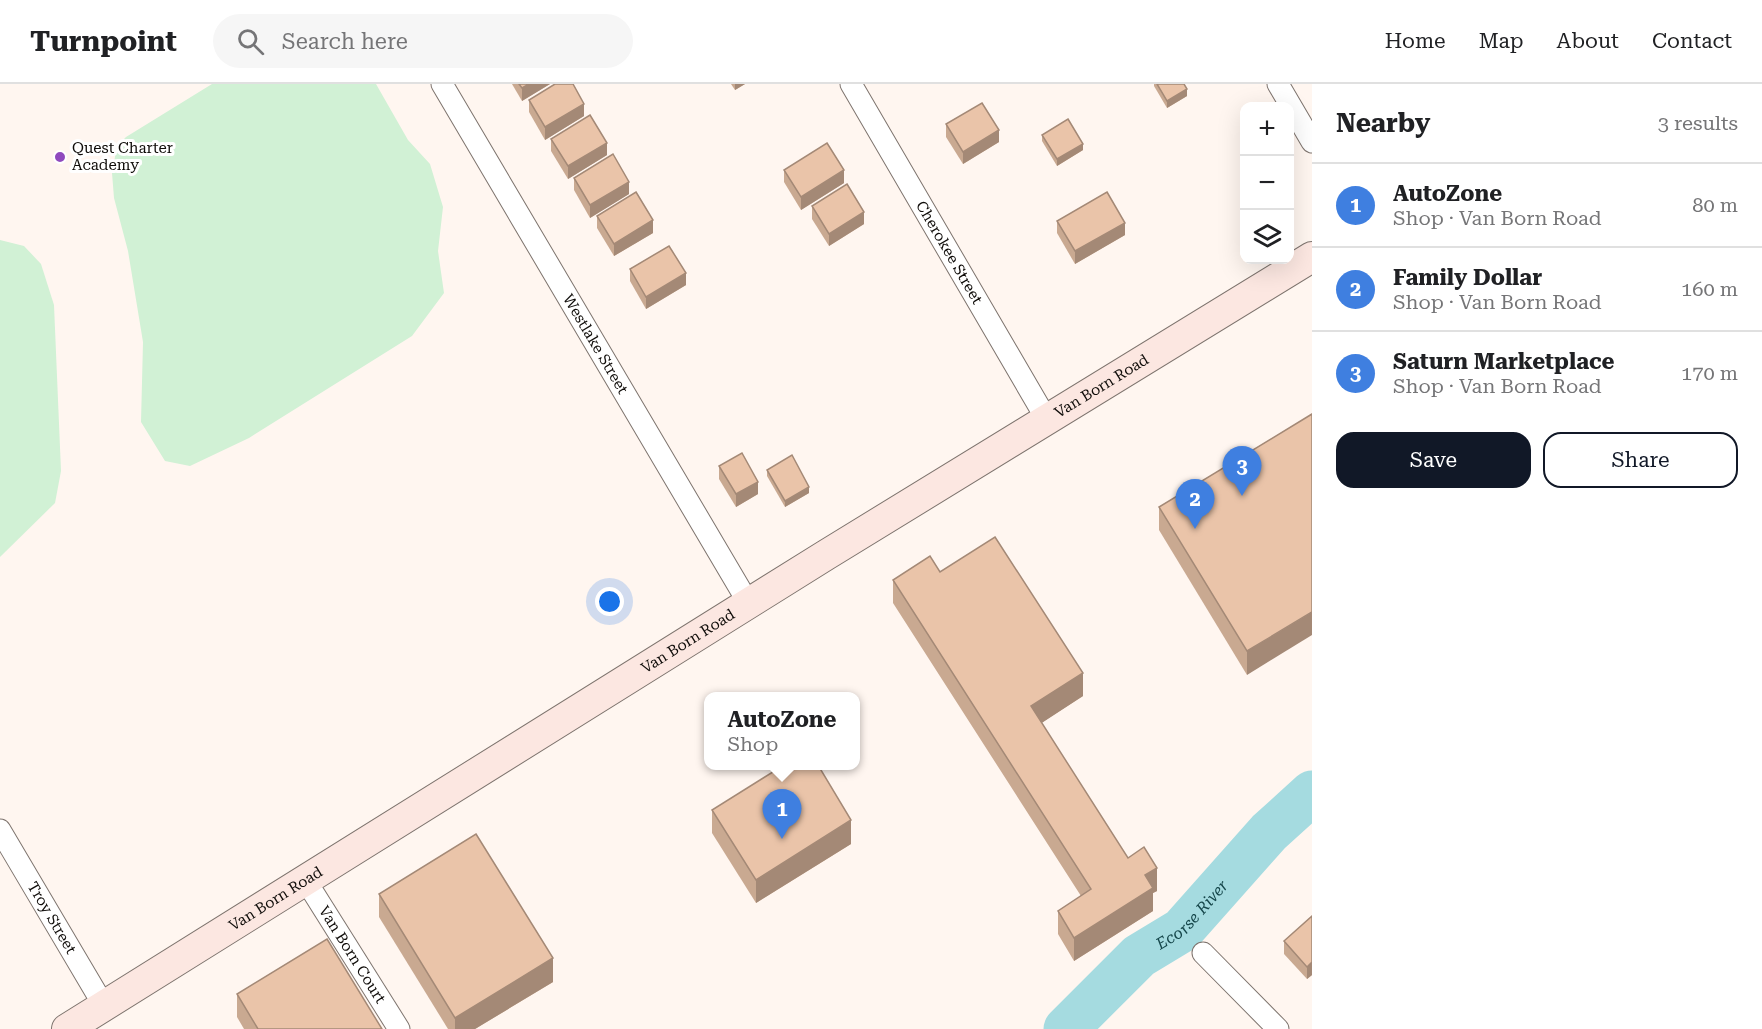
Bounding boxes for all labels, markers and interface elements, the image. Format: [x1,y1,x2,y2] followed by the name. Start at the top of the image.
[213,14,633,68] search box
[30,25,177,58] text: Turnpoint
[234,25,267,58] icon: search
[282,29,408,54] text: Search here
[1385,29,1446,53] text: Home
[1479,29,1524,53] text: Map
[1557,29,1619,53] text: About
[1652,29,1732,53] text: Contact
[1240,102,1294,264] map controls
[1240,102,1294,156] button: +
[1336,108,1430,138] text: Nearby
[1658,111,1738,135] text: 3 results
[72,139,173,174] place label: Quest Charter Academy
[53,150,67,164] marker: Quest Charter Academy
[1240,156,1294,210] button: −
[1393,181,1502,206] text: AutoZone
[1350,193,1361,217] text: 1
[1692,193,1738,217] text: 80 m
[912,198,987,308] street label: Cherokee Street
[1393,206,1601,230] text: Shop · Van Born Road
[1240,210,1294,264] button: layers
[1393,265,1542,290] text: Family Dollar
[1350,277,1361,301] text: 2
[1681,277,1738,301] text: 160 m
[1393,290,1601,314] text: Shop · Van Born Road
[559,291,632,397] street label: Westlake Street
[1393,349,1614,374] text: Saturn Marketplace
[1051,350,1152,422] street label: Van Born Road
[1350,361,1361,385] text: 3
[1681,361,1738,385] text: 170 m
[1393,374,1601,398] text: Shop · Van Born Road
[1336,432,1531,488] button: Save
[1543,432,1738,488] button: Share
[1222,446,1262,496] pin: 3
[1176,480,1214,529] pin: 2
[595,587,624,616] your location
[638,605,738,677] street label: Van Born Road
[704,692,860,770] popup
[727,707,837,732] text: AutoZone
[727,732,778,756] text: Shop
[762,790,802,839] pin: 1
[226,863,326,935] street label: Van Born Road
[1151,876,1232,954] water label: Ecorse River
[24,879,80,957] street label: Troy Street
[315,903,390,1007] street label: Van Born Court

